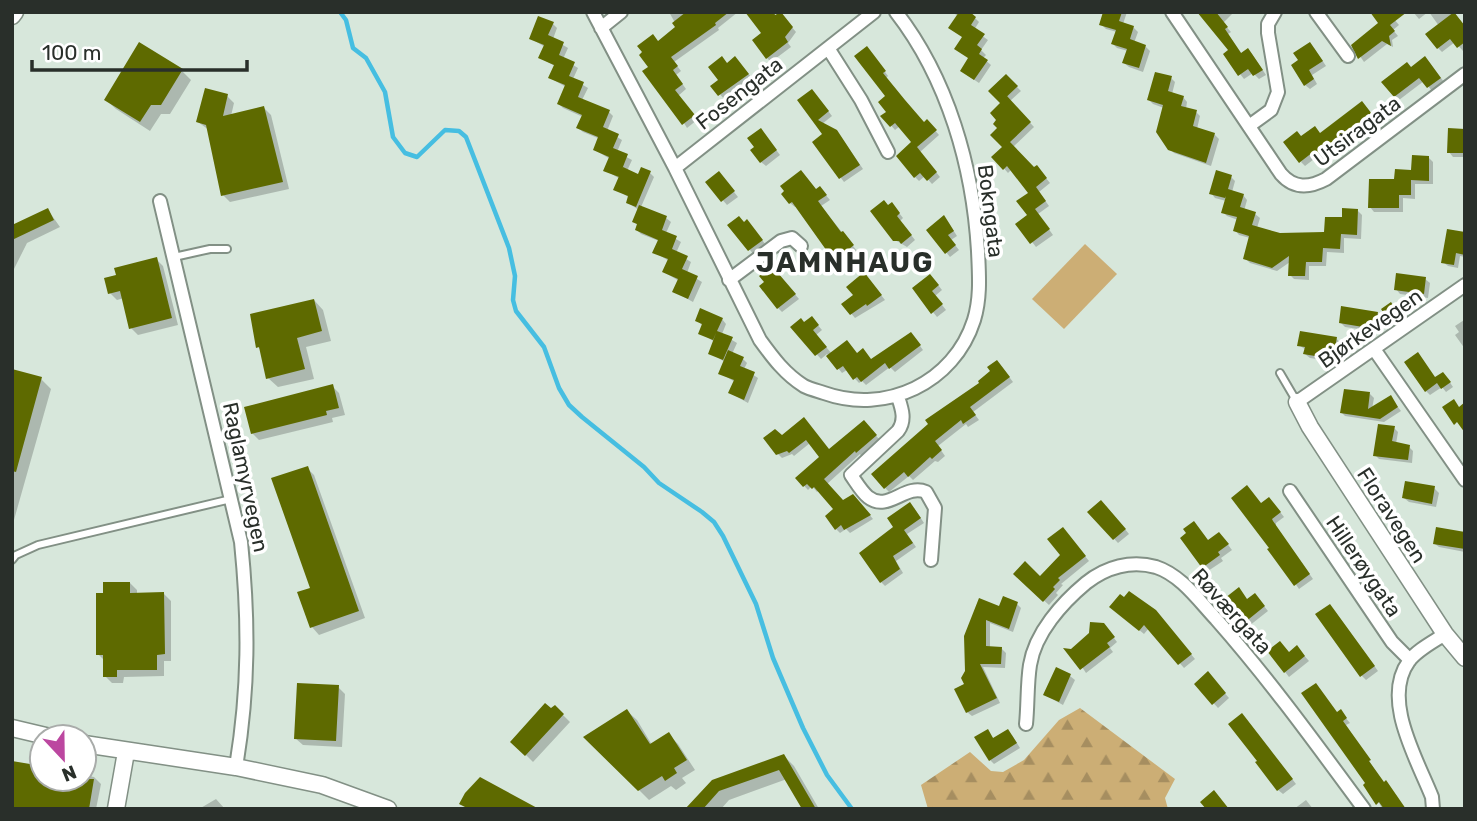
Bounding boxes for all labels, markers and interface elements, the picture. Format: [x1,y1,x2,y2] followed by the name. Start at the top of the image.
[32,28,247,72] scale bar
[42,40,101,65] text: 100 m
[691,51,787,135] street label: Fosengata
[1309,90,1405,172] street label: Utsiragata
[973,163,1009,259] street label: Bokngata
[756,246,934,279] district label: JAMNHAUG
[1313,283,1427,373] street label: Bjørkevegen
[218,400,274,554] street label: Raglamyrvegen
[1352,463,1432,567] street label: Floravegen
[1321,511,1407,621] street label: Hillerøygata
[1187,563,1277,659] street label: Røværgata
[28,723,98,793] north arrow
[59,760,80,787] text: N

